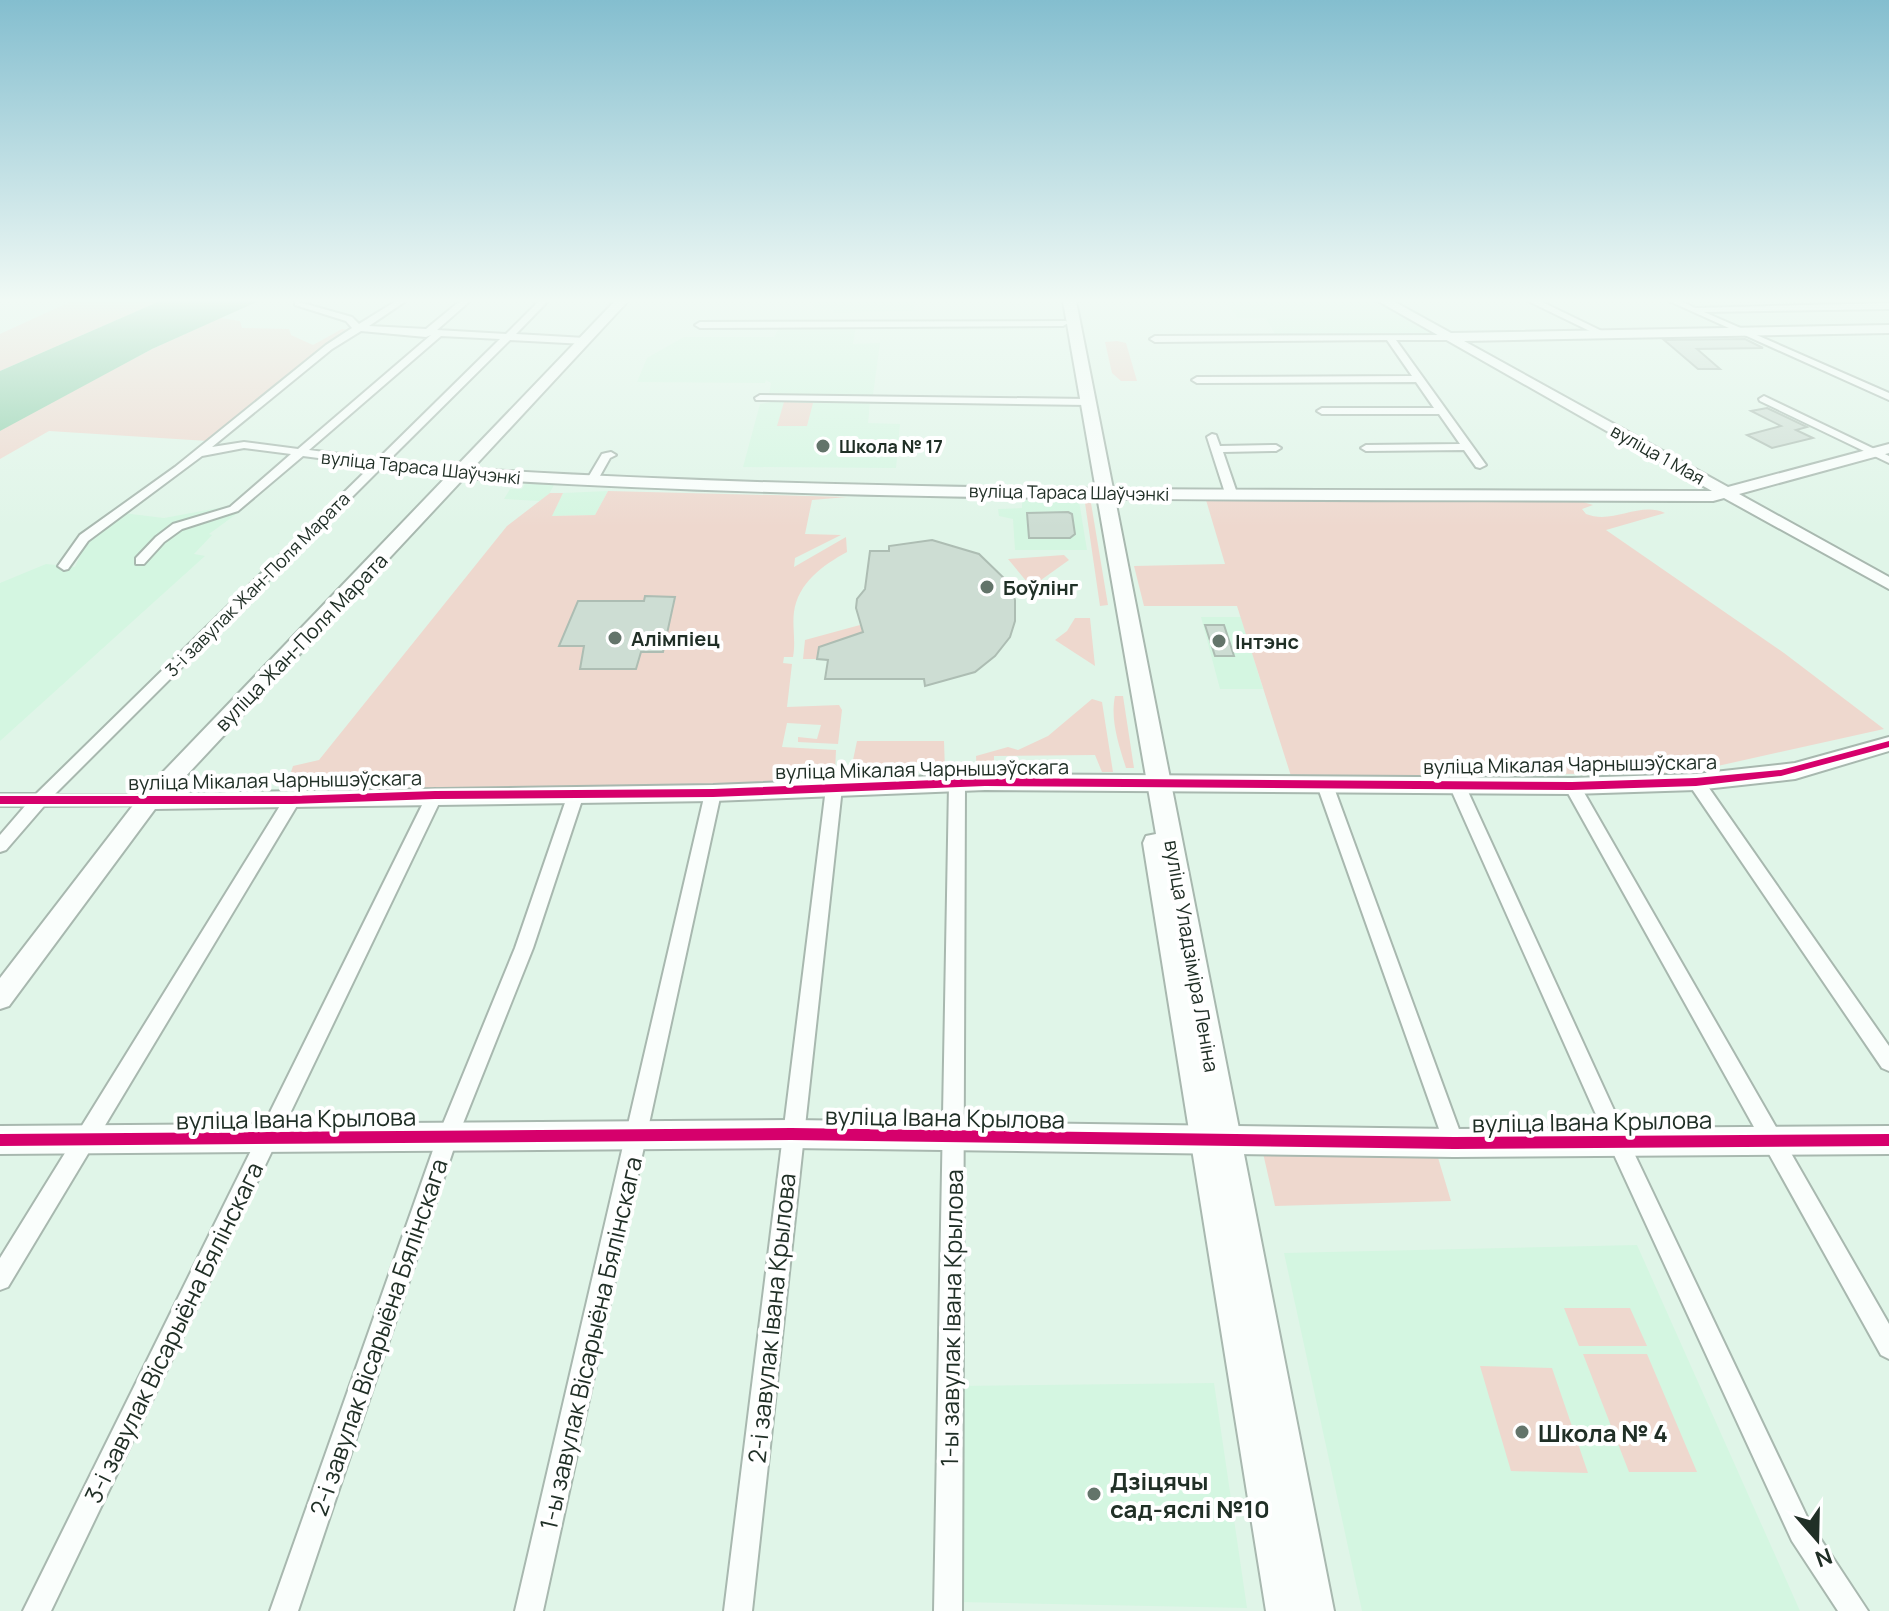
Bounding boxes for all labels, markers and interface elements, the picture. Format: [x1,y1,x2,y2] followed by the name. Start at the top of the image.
[1607,418,1709,490] street label: вуліца 1 Мая
[839,434,943,458] place label: Школа № 17
[814,437,832,455] marker: Школа № 17
[320,445,522,489] street label: вуліца Тараса Шаўчэнкі
[969,478,1169,506] street label: вуліца Тараса Шаўчэнкі
[159,486,355,682] street label: 3-і завулак Жан-Поля Марата
[209,547,393,737] street label: вуліца Жан-Поля Марата
[1003,574,1079,601] place label: Боўлінг
[978,578,996,596] marker: Боўлінг
[631,625,719,652] place label: Алімпіец
[1235,628,1299,655] place label: Інтэнс
[606,629,624,647] marker: Алімпіец
[1210,632,1228,650] marker: Інтэнс
[1423,748,1717,780] street label: вуліца Мікалая Чарнышэўскага
[775,753,1069,785] street label: вуліца Мікалая Чарнышэўскага
[128,764,422,796] street label: вуліца Мікалая Чарнышэўскага
[1158,838,1226,1074] street label: вуліца Уладзіміра Леніна
[825,1098,1065,1136] street label: вуліца Івана Крылова
[176,1099,416,1137] street label: вуліца Івана Крылова
[1472,1102,1712,1140] street label: вуліца Івана Крылова
[531,1153,649,1533] street label: 1-ы завулак Вісарыёна Бялінскага
[301,1154,455,1520] street label: 2-і завулак Вісарыёна Бялінскага
[76,1156,270,1508] street label: 3-і завулак Вісарыёна Бялінскага
[932,1169,970,1467] street label: 1-ы завулак Івана Крылова
[739,1171,803,1465] street label: 2-і завулак Івана Крылова
[1538,1416,1668,1449] place label: Школа № 4
[1513,1423,1531,1441] marker: Школа № 4
[1110,1464,1270,1525] place label: Дзіцячы сад-яслі №10
[1085,1485,1103,1503] marker: Дзіцячы сад-яслі №10
[1777,1499,1857,1579] north arrow
[1811,1541,1836,1575] text: N

